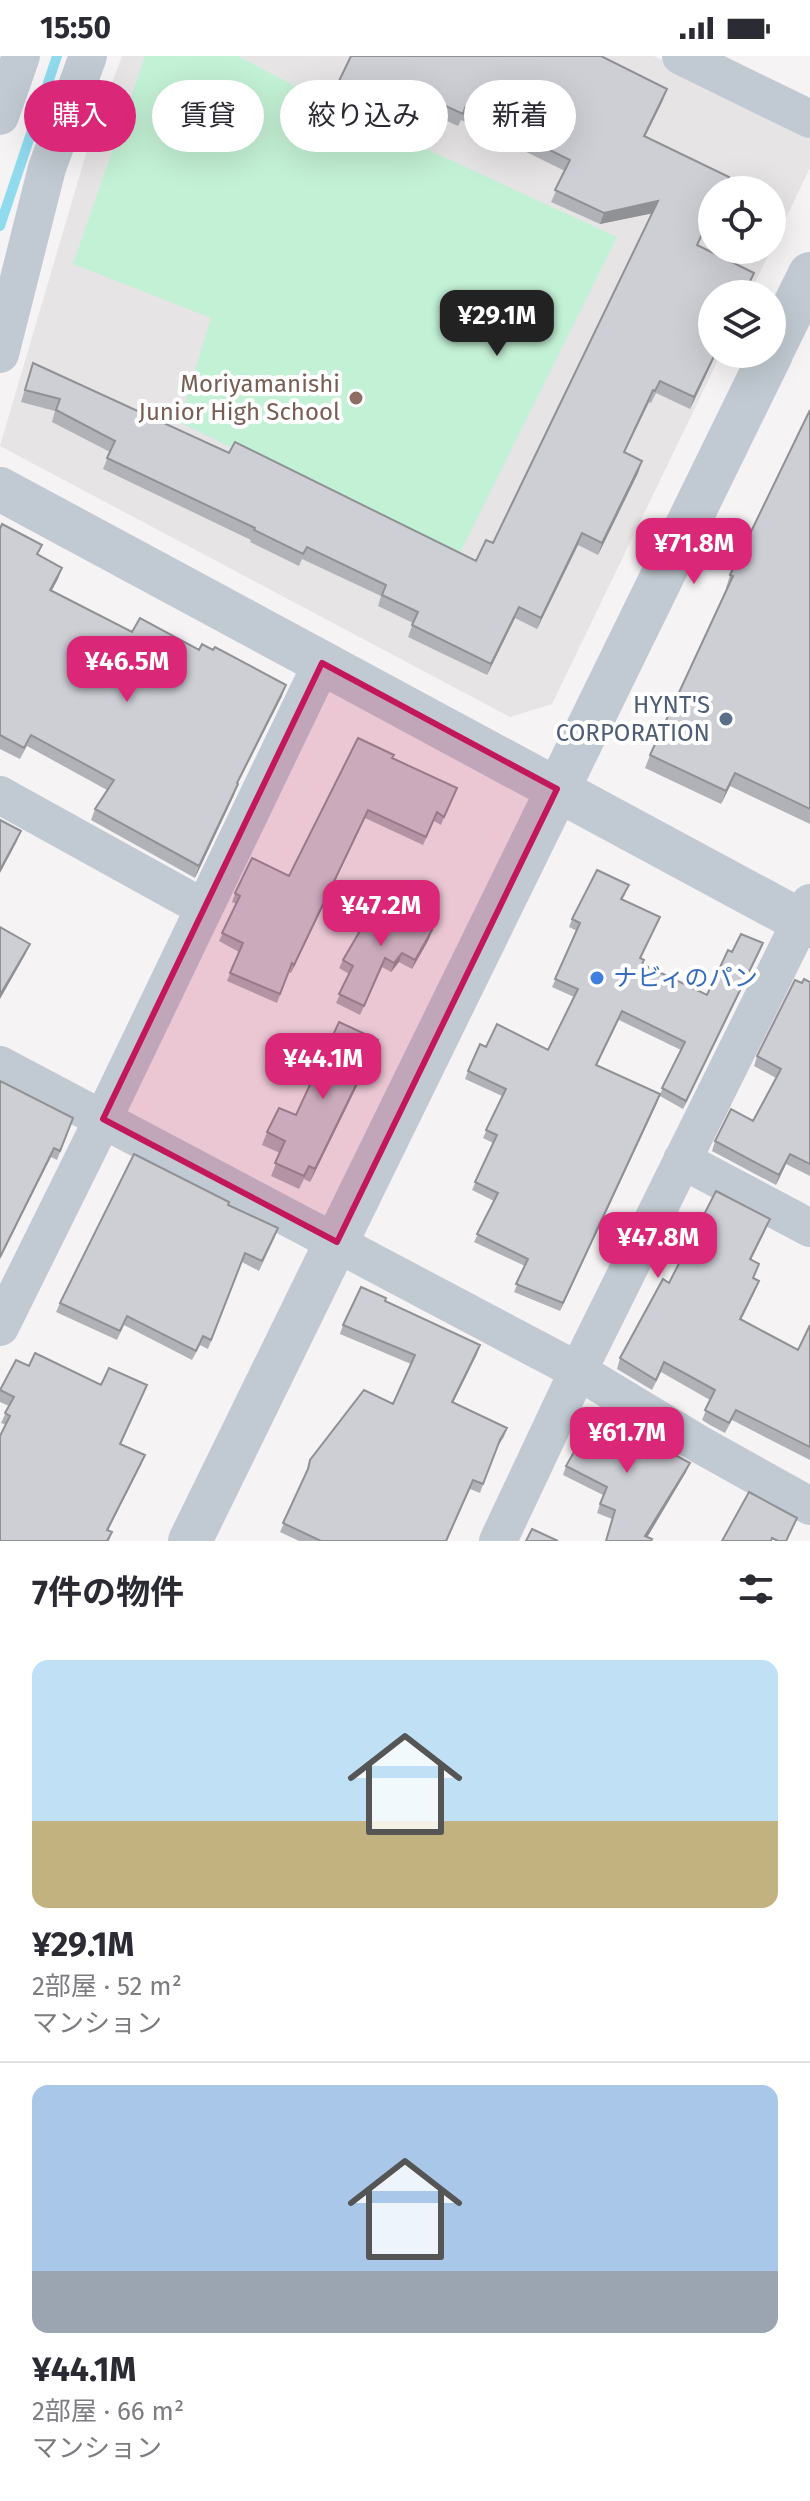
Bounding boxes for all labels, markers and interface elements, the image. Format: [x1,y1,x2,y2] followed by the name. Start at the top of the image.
[40,10,111,46] text: 15:50
[24,80,136,152] chip: 購入
[152,80,264,152] chip: 賃貸
[280,80,448,152] chip: 絞り込み
[464,80,576,152] chip: 新着
[698,176,786,368] map controls
[698,176,786,264] button: locate
[698,280,786,368] button: layers
[432,290,562,358] pin: ¥29.1M
[458,300,536,331] text: ¥29.1M
[139,370,340,426] place label: Moriyamanishi Junior High School
[347,389,365,407] marker: Moriyamanishi Junior High School
[629,518,759,586] pin: ¥71.8M
[654,528,734,559] text: ¥71.8M
[62,636,192,704] pin: ¥46.5M
[85,646,169,677] text: ¥46.5M
[556,691,710,747] place label: HYNT'S CORPORATION
[717,710,735,728] marker: HYNT'S CORPORATION
[316,880,446,948] pin: ¥47.2M
[341,890,421,921] text: ¥47.2M
[613,964,758,992] place label: ナビィのパン
[588,969,606,987] marker: ナビィのパン
[258,1033,388,1101] pin: ¥44.1M
[283,1043,363,1074] text: ¥44.1M
[593,1212,723,1280] pin: ¥47.8M
[617,1222,699,1253] text: ¥47.8M
[562,1407,692,1475] pin: ¥61.7M
[588,1417,666,1448] text: ¥61.7M
[734,1567,778,1611] icon: filters
[32,1572,184,1613] text: 7件の物件
[333,1712,477,1856] icon: home
[32,1924,134,1965] text: ¥29.1M
[32,1971,182,2002] text: 2部屋 · 52 m²
[32,2008,162,2039] text: マンション
[333,2137,477,2281] icon: home
[32,2349,136,2390] text: ¥44.1M
[32,2396,184,2427] text: 2部屋 · 66 m²
[32,2433,162,2464] text: マンション

